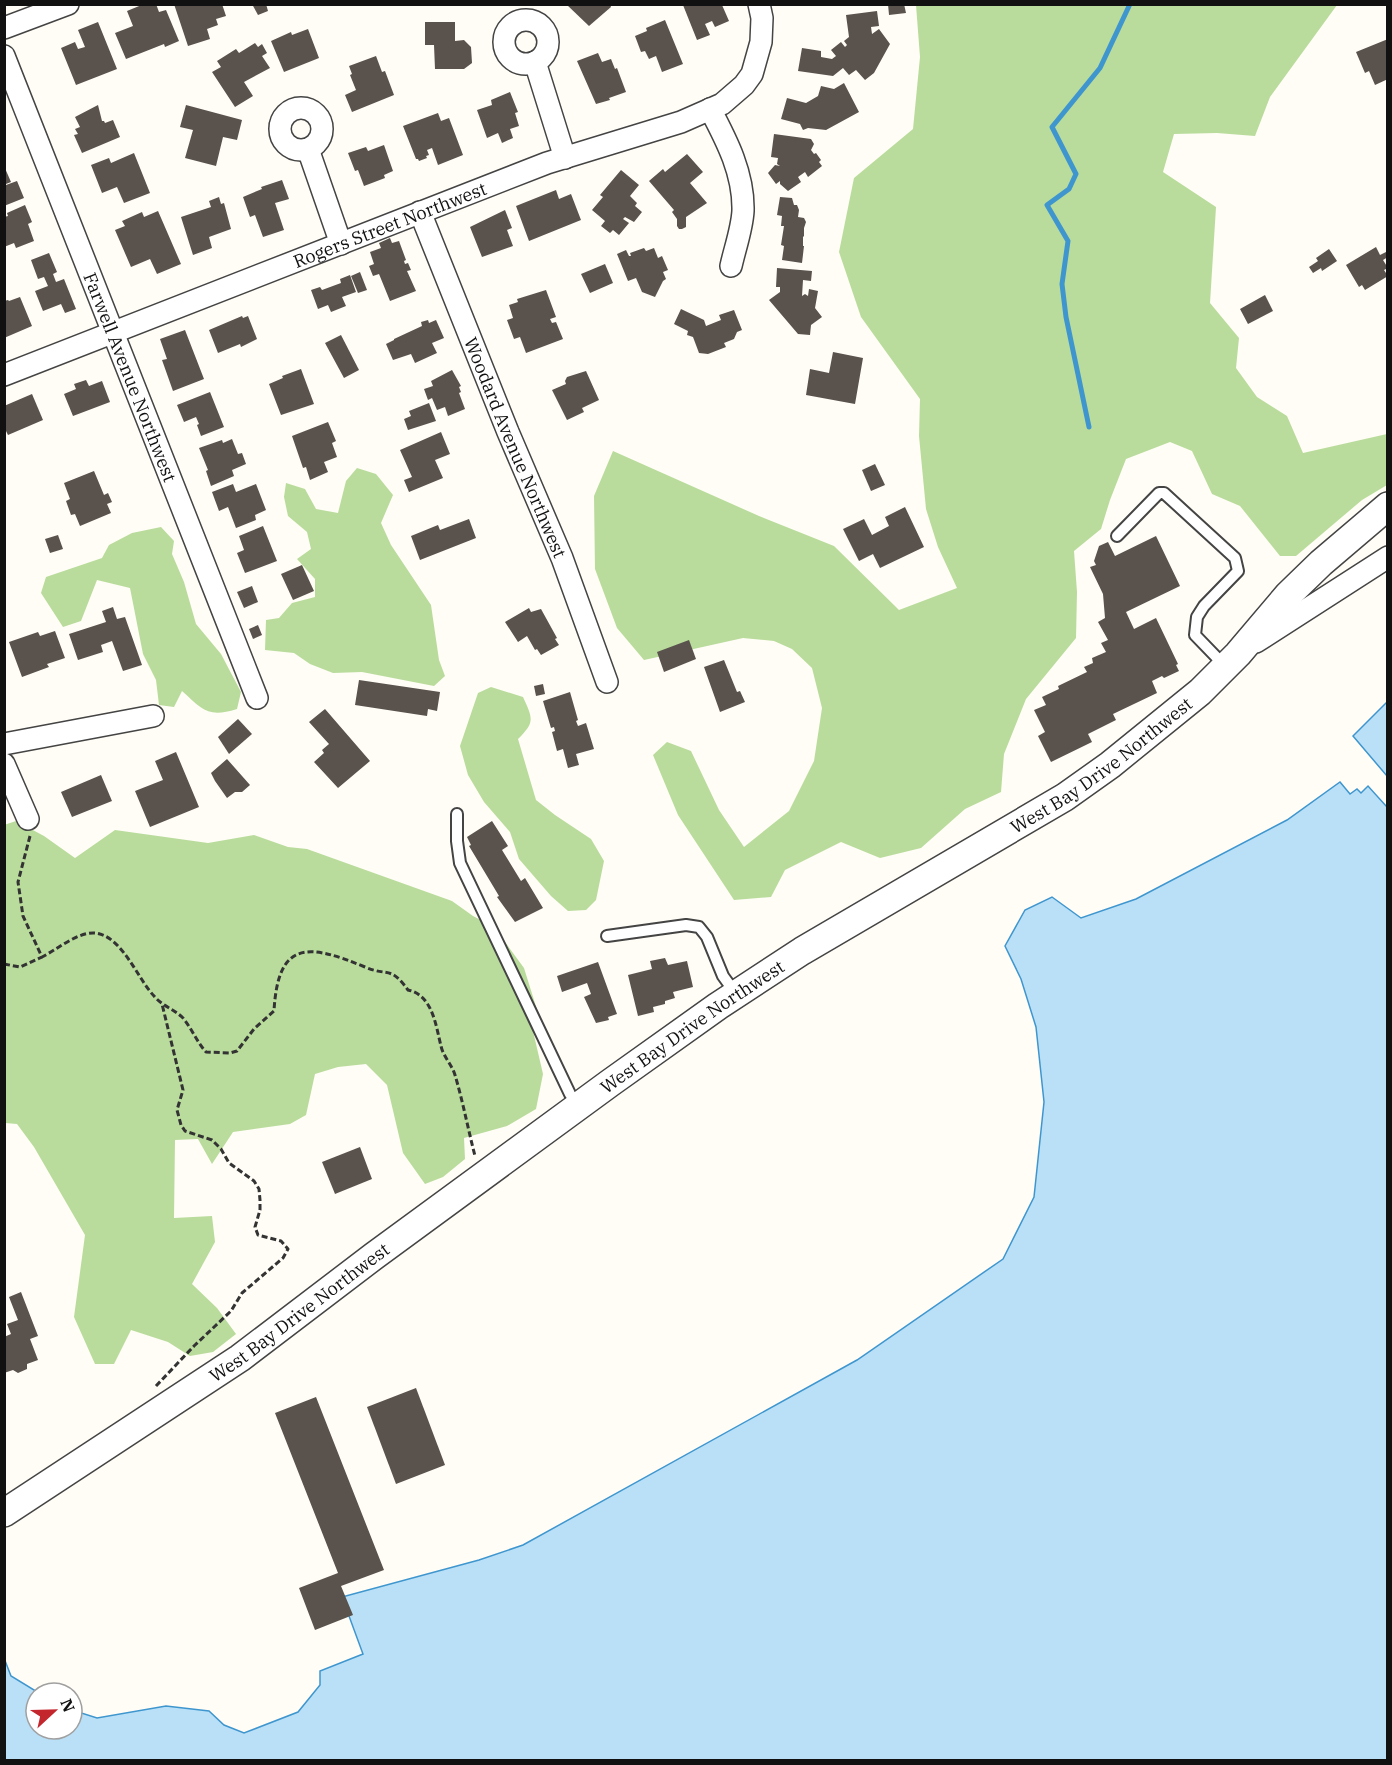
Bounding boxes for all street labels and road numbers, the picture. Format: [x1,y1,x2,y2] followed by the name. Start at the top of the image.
[290,176,489,272] street label: Rogers Street Northwest
[79,269,182,485] street label: Farwell Avenue Northwest
[460,334,572,561] street label: Woodard Avenue Northwest
[1006,692,1197,838] street label: West Bay Drive Northwest
[595,955,788,1098] street label: West Bay Drive Northwest
[205,1237,393,1387] street label: West Bay Drive Northwest

